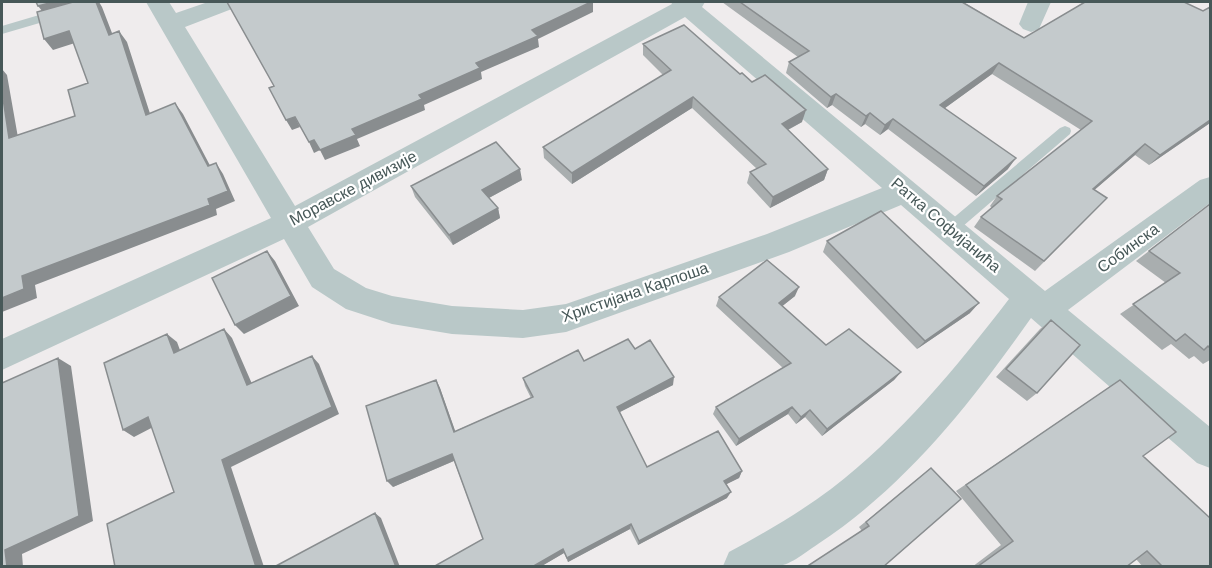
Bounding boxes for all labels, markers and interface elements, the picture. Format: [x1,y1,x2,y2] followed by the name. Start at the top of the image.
[287,147,420,229] street label: Моравске дивизије
[888,174,1004,276] street label: Ратка Софијанића
[1094,220,1162,276] street label: Собинска
[560,259,711,325] street label: Христијана Карпоша

